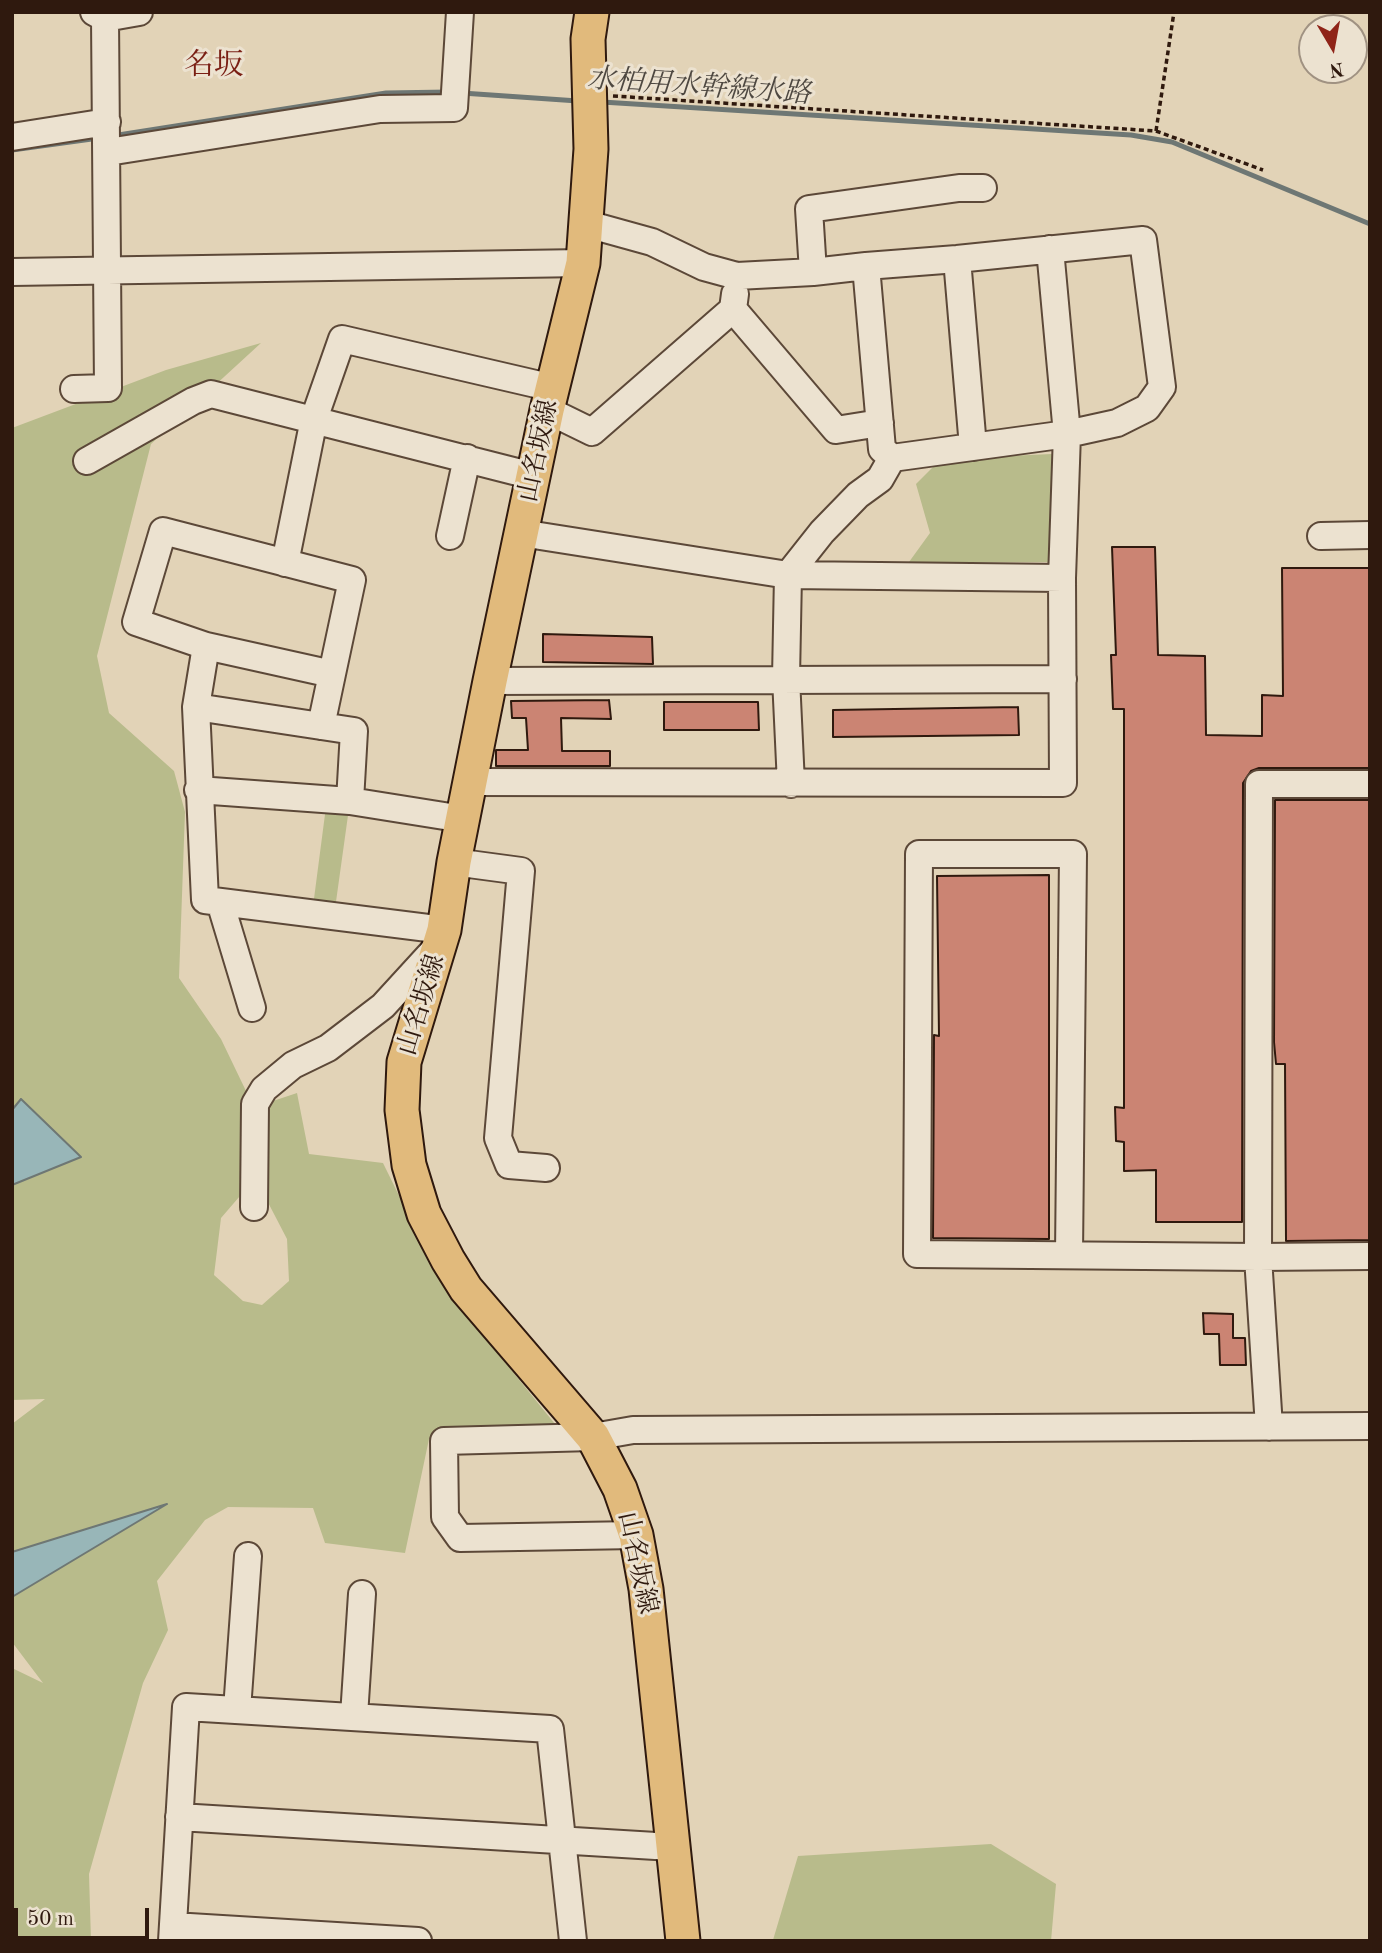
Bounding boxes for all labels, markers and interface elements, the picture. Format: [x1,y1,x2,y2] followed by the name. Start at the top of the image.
[1298,14,1368,84] north arrow
[184,48,244,84] district label: 名坂
[1328,58,1345,79] text: N
[586,62,812,112] water label: 水柏用水幹線水路
[513,397,565,505] street label: 山名坂線
[392,951,452,1059] street label: 山名坂線
[611,1509,663,1617] street label: 山名坂線
[18,1894,152,1938] scale bar
[27,1909,74,1930] text: 50 m

